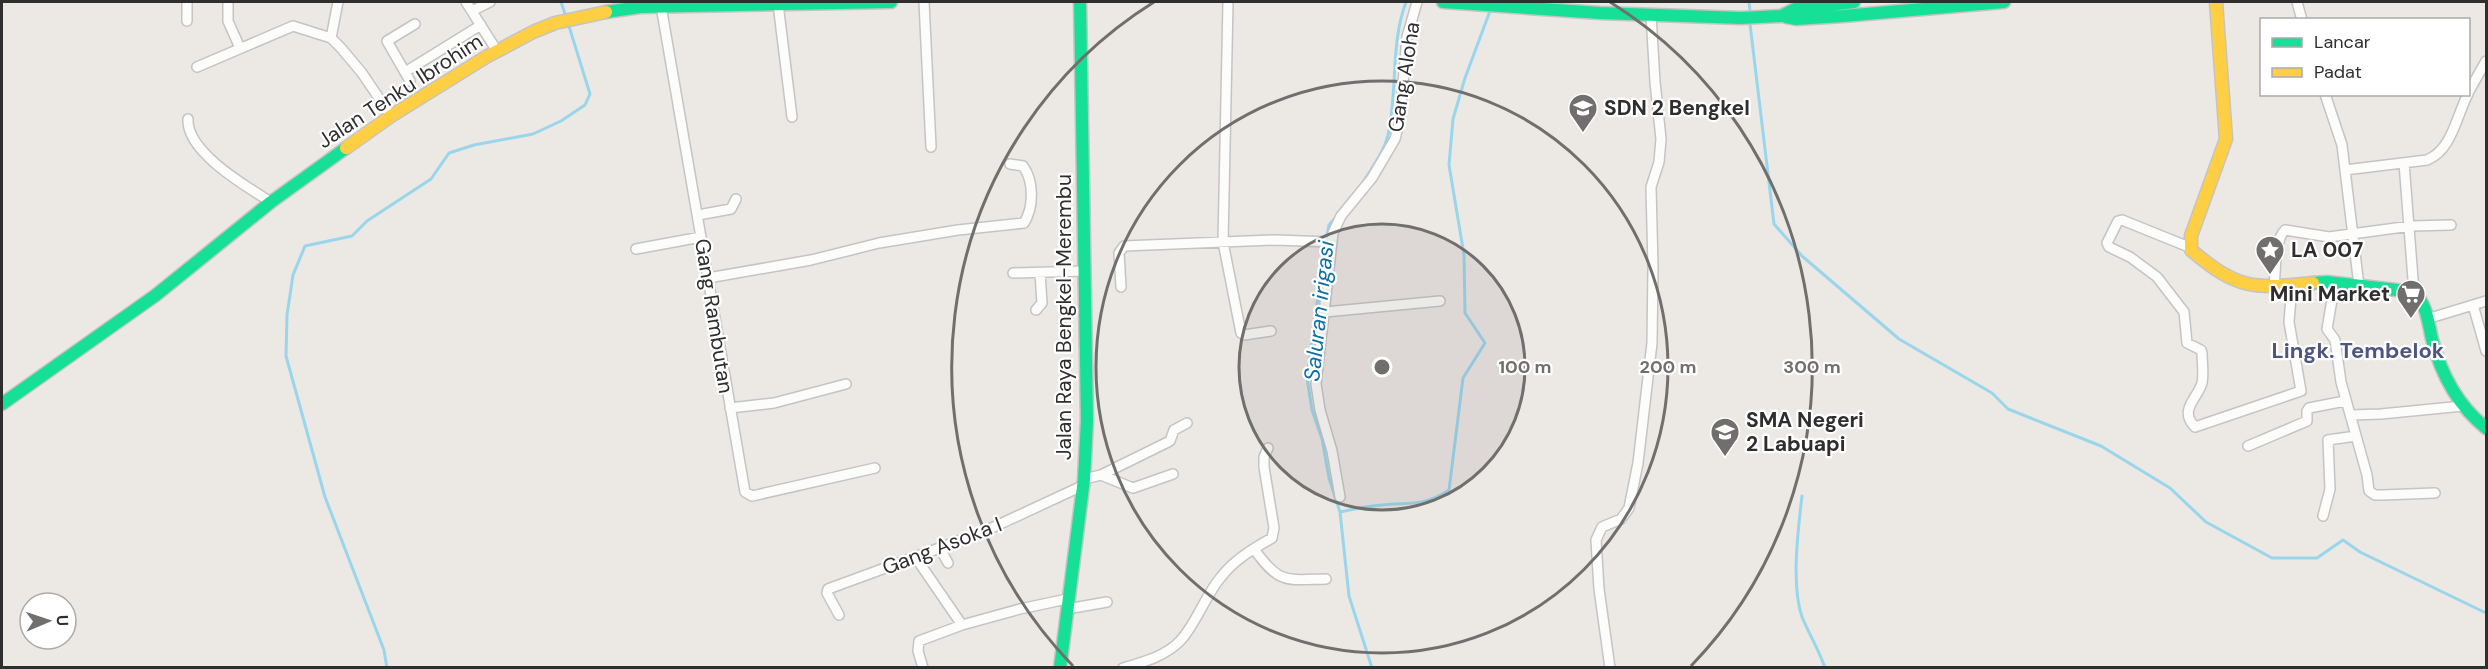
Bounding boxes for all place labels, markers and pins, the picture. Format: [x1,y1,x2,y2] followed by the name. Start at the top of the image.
[1567,92,1599,134] school or university icon: SDN 2 Bengkel
[1604,94,1750,122] place label: SDN 2 Bengkel
[2254,234,2286,276] place icon: LA 007
[2291,236,2363,264] place label: LA 007
[2395,278,2427,320] supermarket icon: Mini Market
[2270,280,2390,308] place label: Mini Market
[1372,357,1392,377] centre of rings
[1746,406,1864,458] place label: SMA Negeri 2 Labuapi
[1709,416,1741,458] school or university icon: SMA Negeri 2 Labuapi

